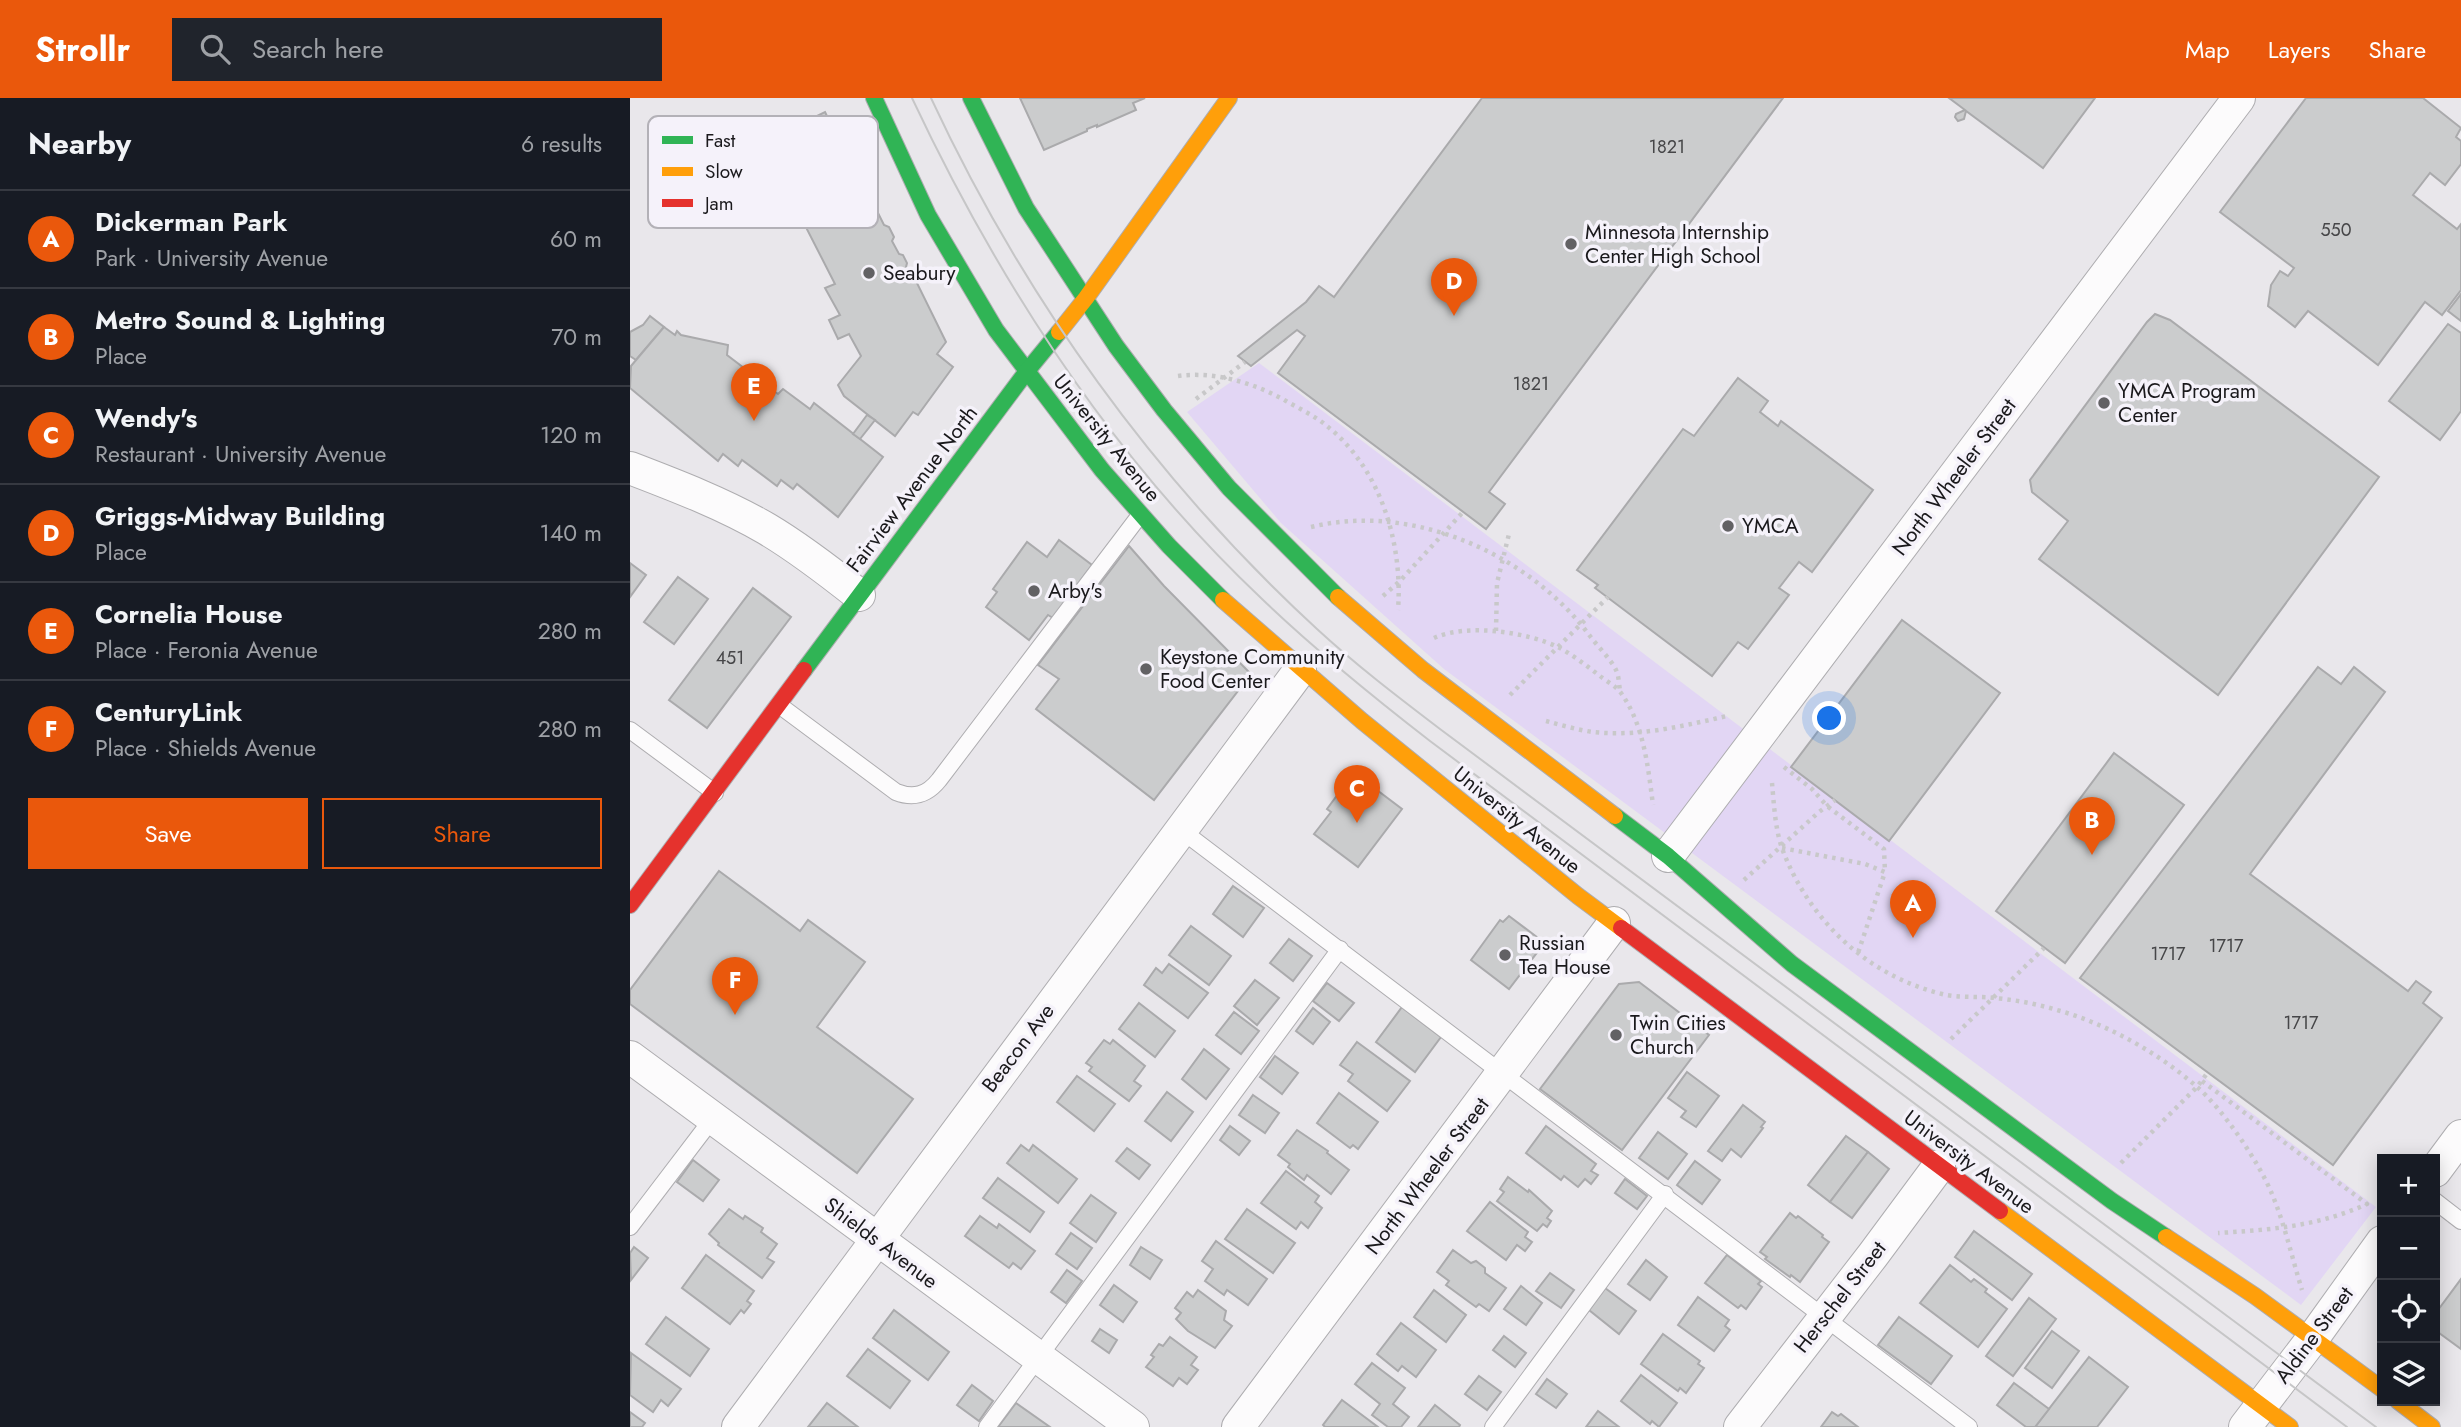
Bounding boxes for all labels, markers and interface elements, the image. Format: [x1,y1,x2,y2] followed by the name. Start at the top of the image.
[172,18,662,81] search box
[35,26,130,73] text: Strollr
[196,30,234,68] icon: search
[252,30,384,68] text: Search here
[2185,32,2230,67] text: Map
[2268,32,2330,67] text: Layers
[2368,32,2426,67] text: Share
[648,116,878,228] legend
[28,122,131,165] text: Nearby
[521,127,602,161] text: 6 results
[705,127,736,154] text: Fast
[1649,134,1685,160] house number: 1821
[705,158,743,185] text: Slow
[702,190,734,217] text: Jam
[95,203,287,241] text: Dickerman Park
[1585,217,1769,271] place label: Minnesota Internship Center High School
[2320,217,2352,243] house number: 550
[43,222,59,256] text: A
[550,222,602,256] text: 60 m
[1563,236,1579,252] marker: Minnesota Internship Center High School
[95,241,328,275] text: Park · University Avenue
[883,258,956,288] place label: Seabury
[1431,258,1477,316] pin: D
[861,265,877,281] marker: Seabury
[95,301,385,339] text: Metro Sound & Lighting
[43,320,59,354] text: B
[551,320,602,354] text: 70 m
[95,339,147,373] text: Place
[731,363,777,421] pin: E
[1046,368,1168,508] street label: University Avenue
[1513,371,1549,397] house number: 1821
[2118,376,2256,430] place label: YMCA Program Center
[1885,392,2023,562] street label: North Wheeler Street
[2096,395,2112,411] marker: YMCA Program Center
[95,399,197,437] text: Wendy's
[839,399,985,579] street label: Fairview Avenue North
[43,418,59,452] text: C
[540,418,602,452] text: 120 m
[95,437,386,471] text: Restaurant · University Avenue
[95,497,385,535] text: Griggs-Midway Building
[1742,511,1799,541] place label: YMCA
[43,516,59,550] text: D
[540,516,602,550] text: 140 m
[1720,518,1736,534] marker: YMCA
[95,535,147,569] text: Place
[1048,576,1102,606] place label: Arby's
[1026,583,1042,599] marker: Arby's
[95,595,283,633] text: Cornelia House
[44,614,58,648] text: E
[538,614,602,648] text: 280 m
[95,633,318,667] text: Place · Feronia Avenue
[1160,642,1345,696] place label: Keystone Community Food Center
[716,645,744,671] house number: 451
[1138,661,1154,677] marker: Keystone Community Food Center
[95,693,242,731] text: CenturyLink
[1812,701,1846,735] your location
[45,712,57,746] text: F
[538,712,602,746] text: 280 m
[95,731,316,765] text: Place · Shields Avenue
[1447,759,1587,881] street label: University Avenue
[1334,765,1380,823] pin: C
[2069,797,2115,855] pin: B
[28,798,308,869] button: Save
[322,798,602,869] button: Share
[1890,880,1936,938] pin: A
[1519,928,1611,982] place label: Russian Tea House
[2208,933,2244,959] house number: 1717
[2150,941,2186,967] house number: 1717
[1497,947,1513,963] marker: Russian Tea House
[712,957,758,1015] pin: F
[975,997,1061,1099] street label: Beacon Ave
[1630,1008,1726,1062] place label: Twin Cities Church
[2283,1010,2319,1036] house number: 1717
[1608,1027,1624,1043] marker: Twin Cities Church
[1358,1091,1496,1261] street label: North Wheeler Street
[1897,1103,2041,1221] street label: University Avenue
[2377,1154,2440,1406] map controls
[2377,1154,2440,1217] button: +
[818,1190,944,1296] street label: Shields Avenue
[2377,1217,2440,1280] button: −
[1787,1235,1893,1359] street label: Herschel Street
[2268,1280,2360,1390] street label: Aldine Street
[2377,1280,2440,1343] button: locate
[2377,1343,2440,1406] button: layers

